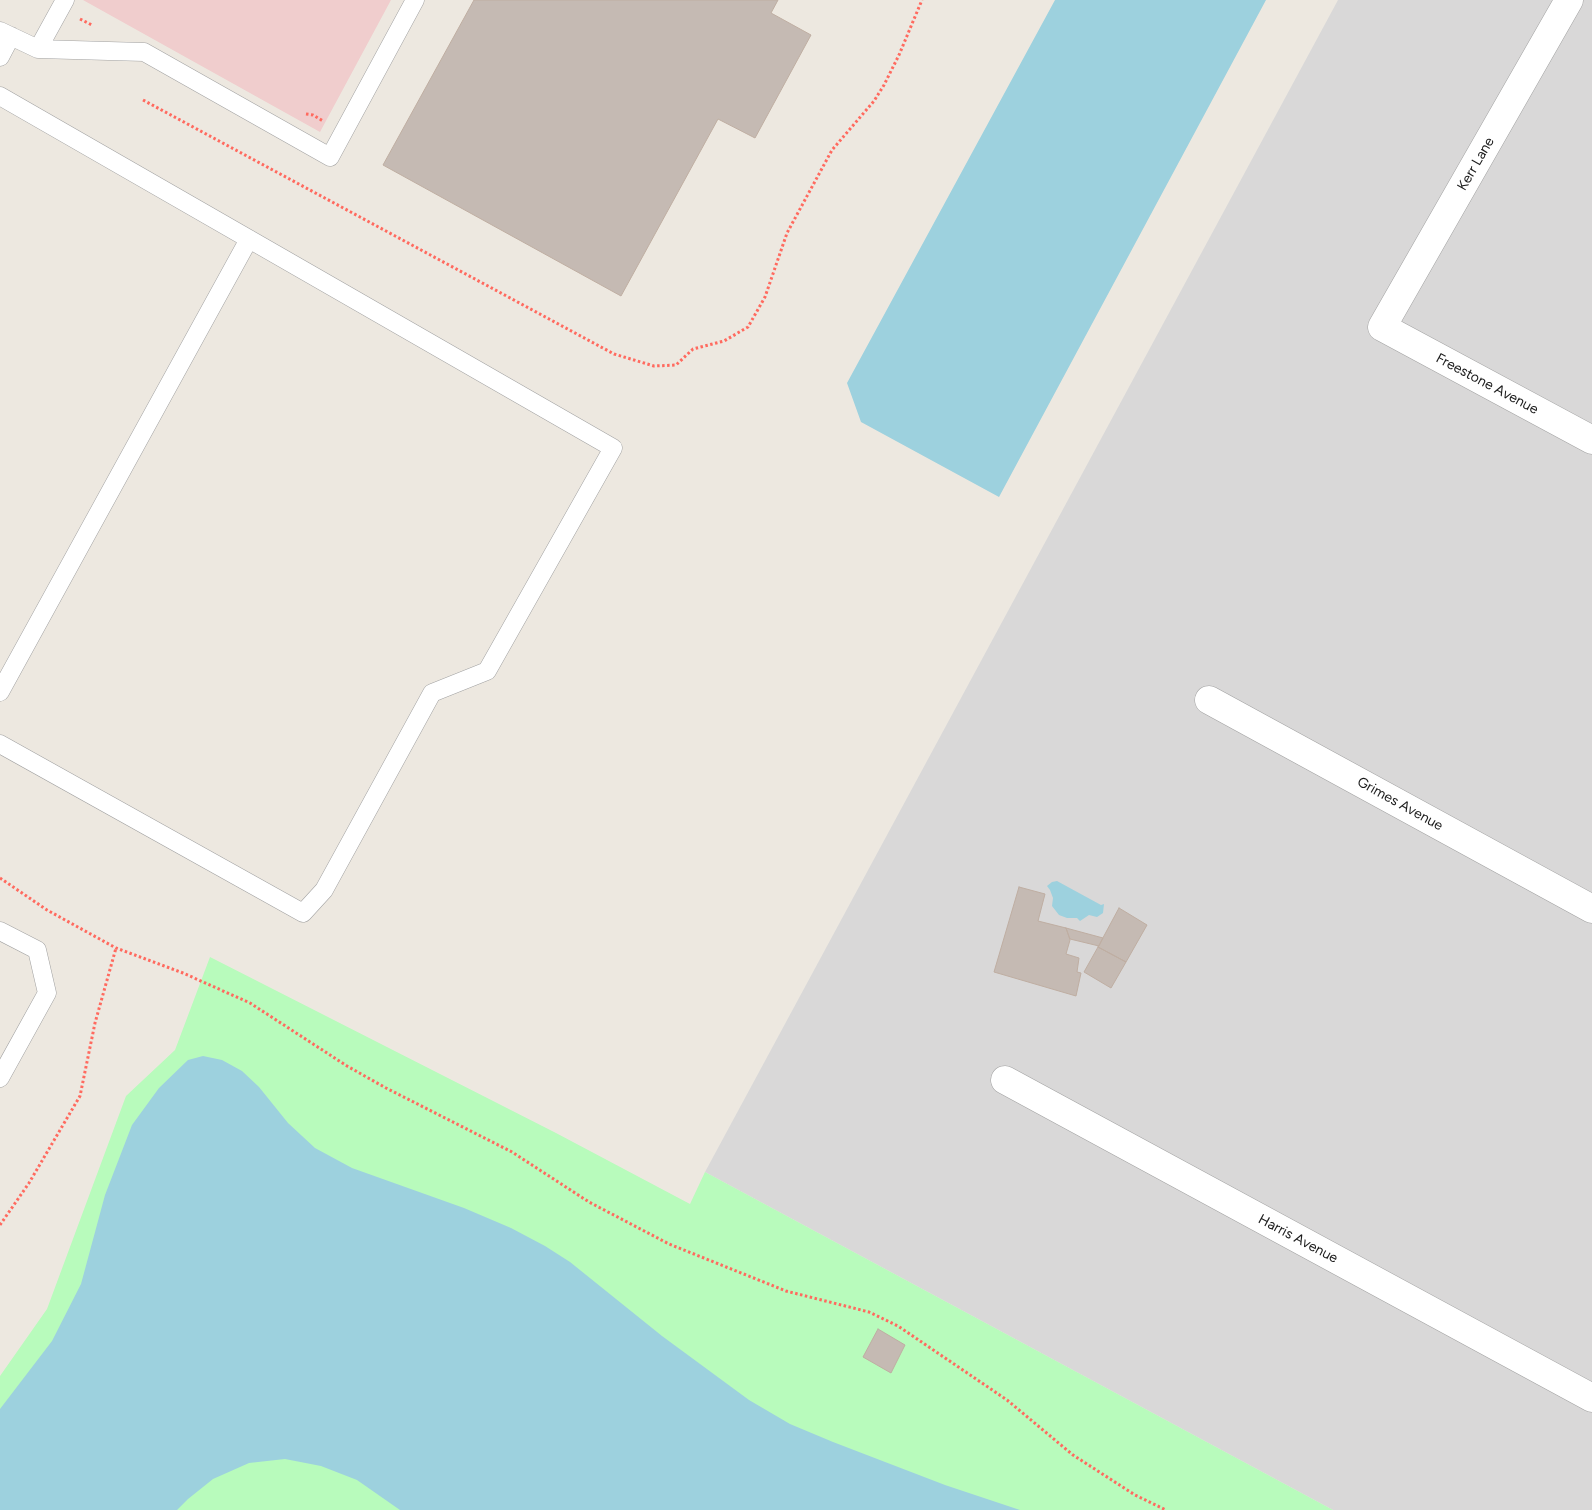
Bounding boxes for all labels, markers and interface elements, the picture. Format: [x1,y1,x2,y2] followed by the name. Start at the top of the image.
[1454,134,1498,194] street label: Kerr Lane
[1433,350,1541,418] street label: Freestone Avenue
[1354,774,1446,834] street label: Grimes Avenue
[1255,1211,1341,1267] street label: Harris Avenue

